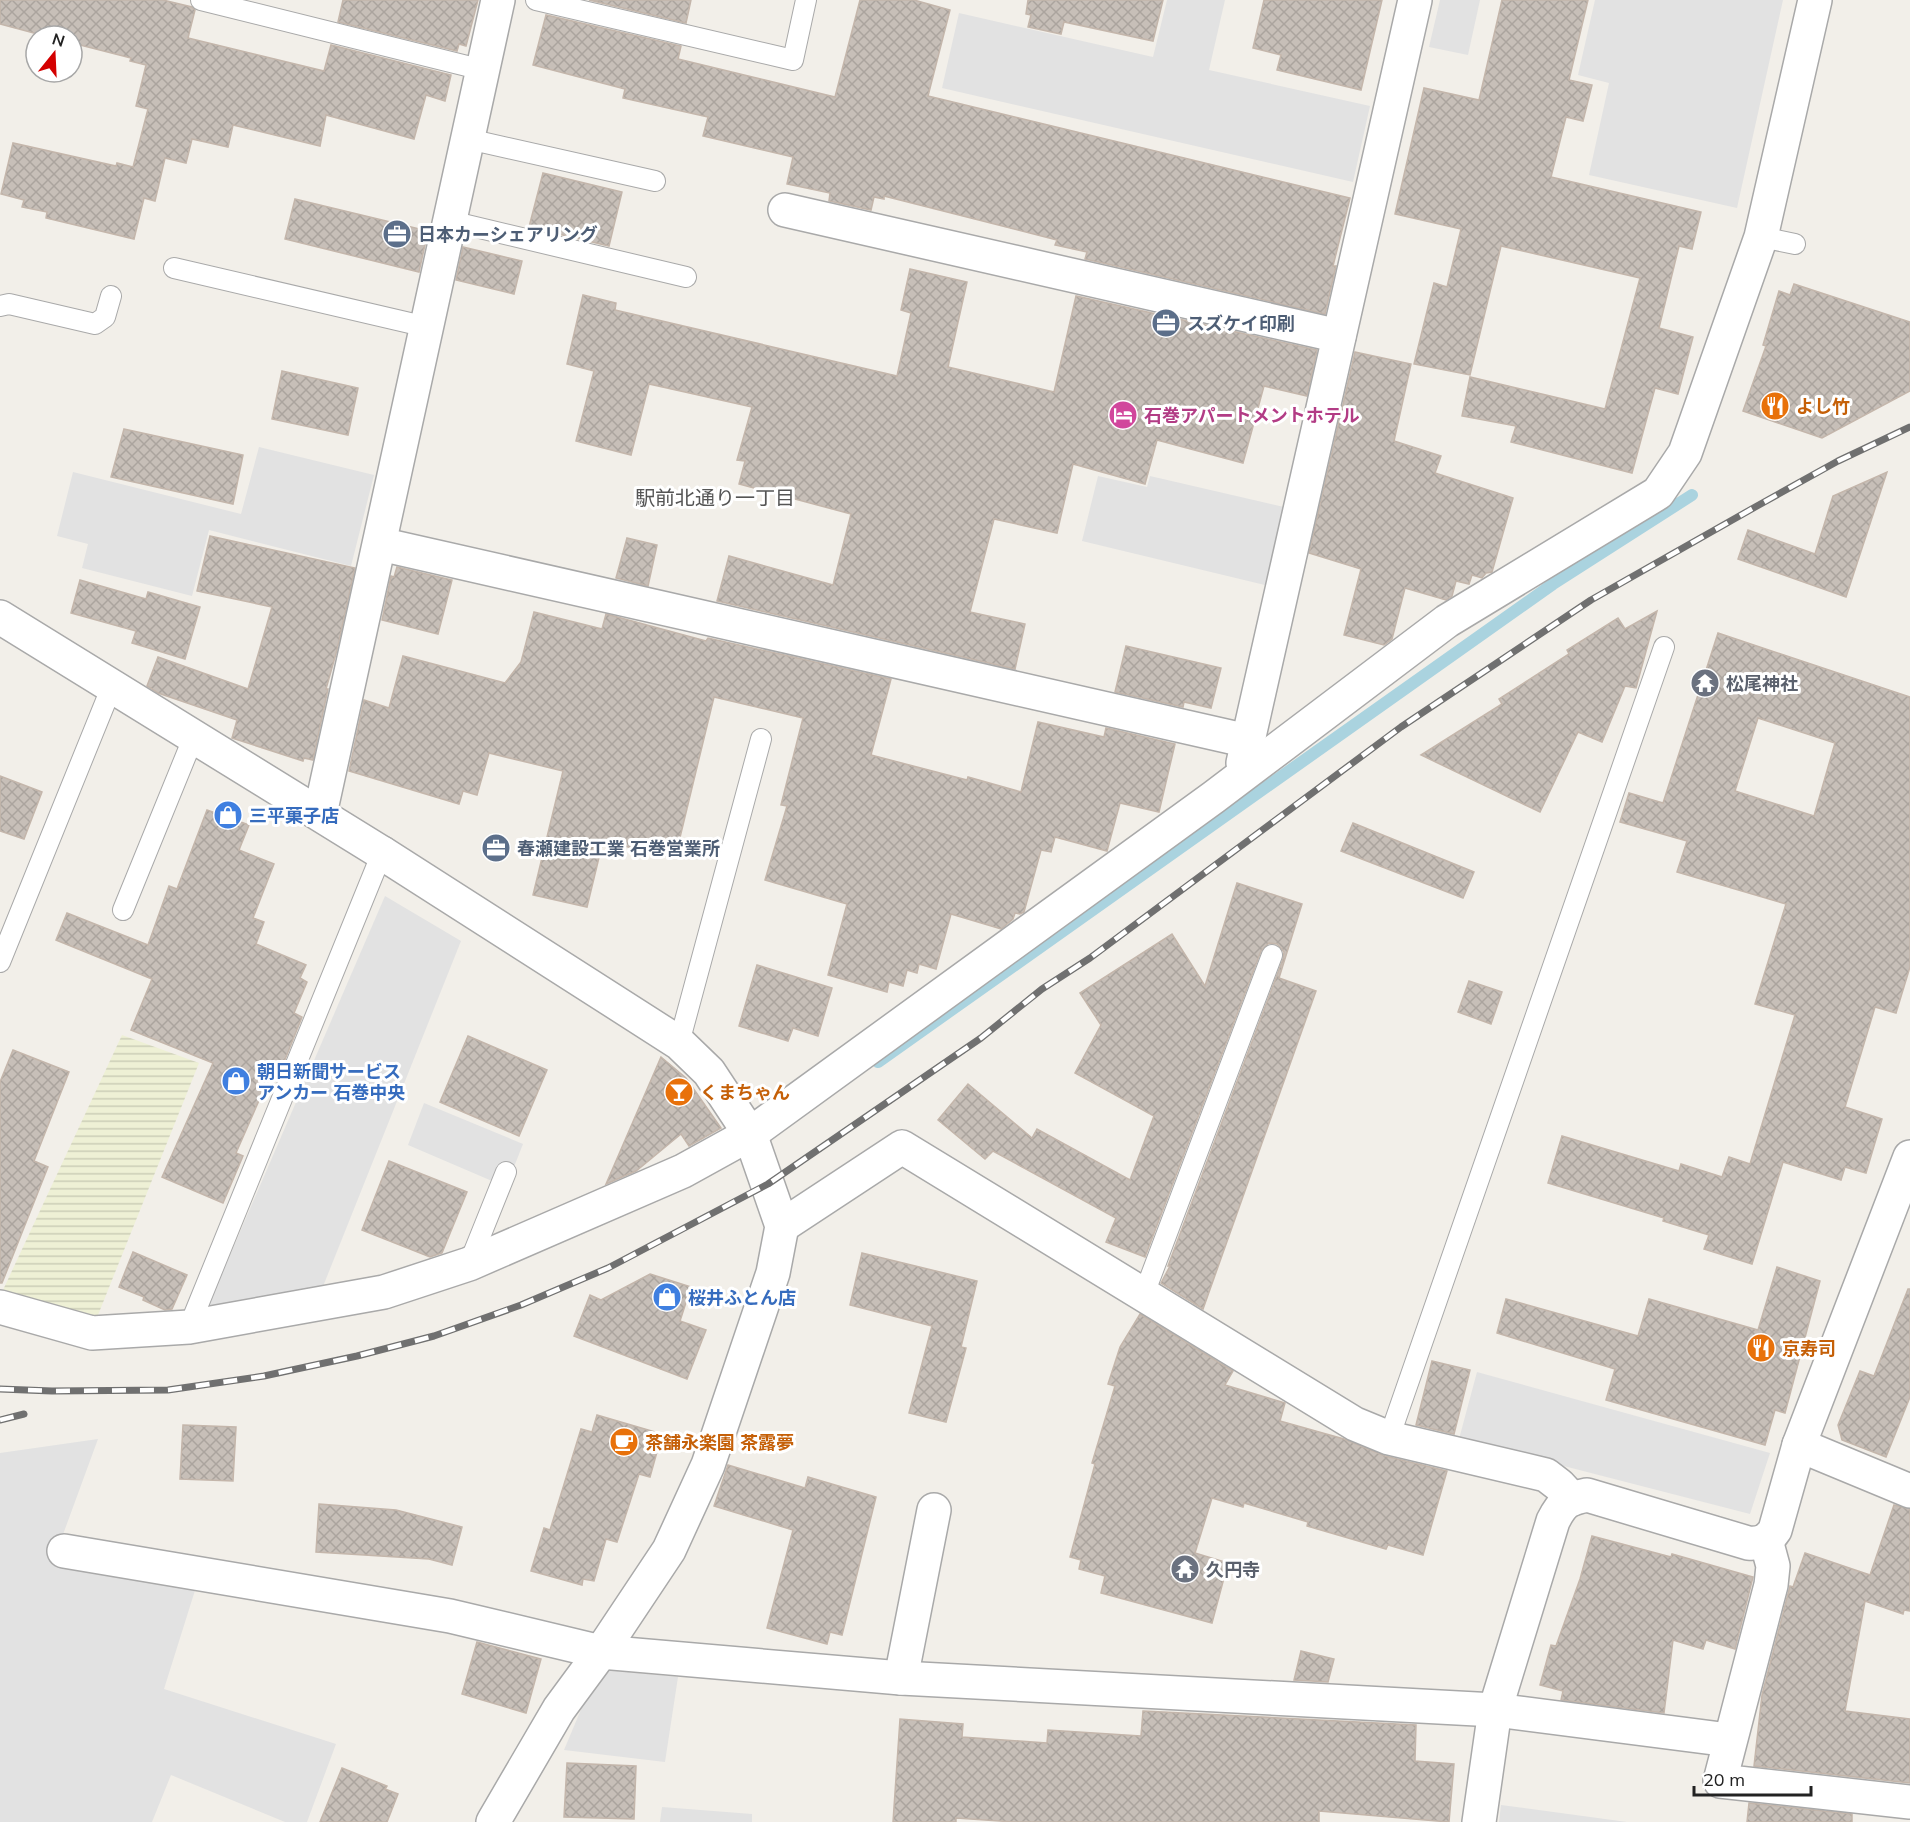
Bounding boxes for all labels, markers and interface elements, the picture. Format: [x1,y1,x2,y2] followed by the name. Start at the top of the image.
[24,24,84,84] north arrow
[50,28,67,51] text: N
[381,218,413,250] office icon: 日本カーシェアリング
[418,223,598,246] place label: 日本カーシェアリング
[1150,307,1182,339] office icon: スズケイ印刷
[1187,312,1295,335] place label: スズケイ印刷
[1759,390,1791,422] restaurant icon: よし竹
[1796,395,1850,418] place label: よし竹
[1107,399,1139,431] hotel icon: 石巻アパートメントホテル
[1144,404,1360,427] place label: 石巻アパートメントホテル
[635,485,795,510] district label: 駅前北通り一丁目
[1689,667,1721,699] temple icon: 松尾神社
[1726,672,1798,695] place label: 松尾神社
[212,799,244,831] shop icon: 三平菓子店
[249,804,339,827] place label: 三平菓子店
[480,832,512,864] office icon: 春瀬建設工業 石巻営業所
[517,837,720,860] place label: 春瀬建設工業 石巻営業所
[257,1060,405,1104] place label: 朝日新聞サービス アンカー 石巻中央
[220,1065,252,1097] shop icon: 朝日新聞サービス アンカー 石巻中央
[663,1076,695,1108] bar icon: くまちゃん
[700,1081,790,1104] place label: くまちゃん
[651,1281,683,1313] shop icon: 桜井ふとん店
[688,1286,796,1309] place label: 桜井ふとん店
[1745,1332,1777,1364] restaurant icon: 京寿司
[1782,1337,1836,1360] place label: 京寿司
[608,1426,640,1458] cafe icon: 茶舗永楽園 茶露夢
[645,1431,794,1454] place label: 茶舗永楽園 茶露夢
[1169,1553,1201,1585] temple icon: 久円寺
[1206,1558,1260,1581] place label: 久円寺
[1694,1759,1811,1797] scale bar
[1703,1768,1745,1791] text: 20 m

